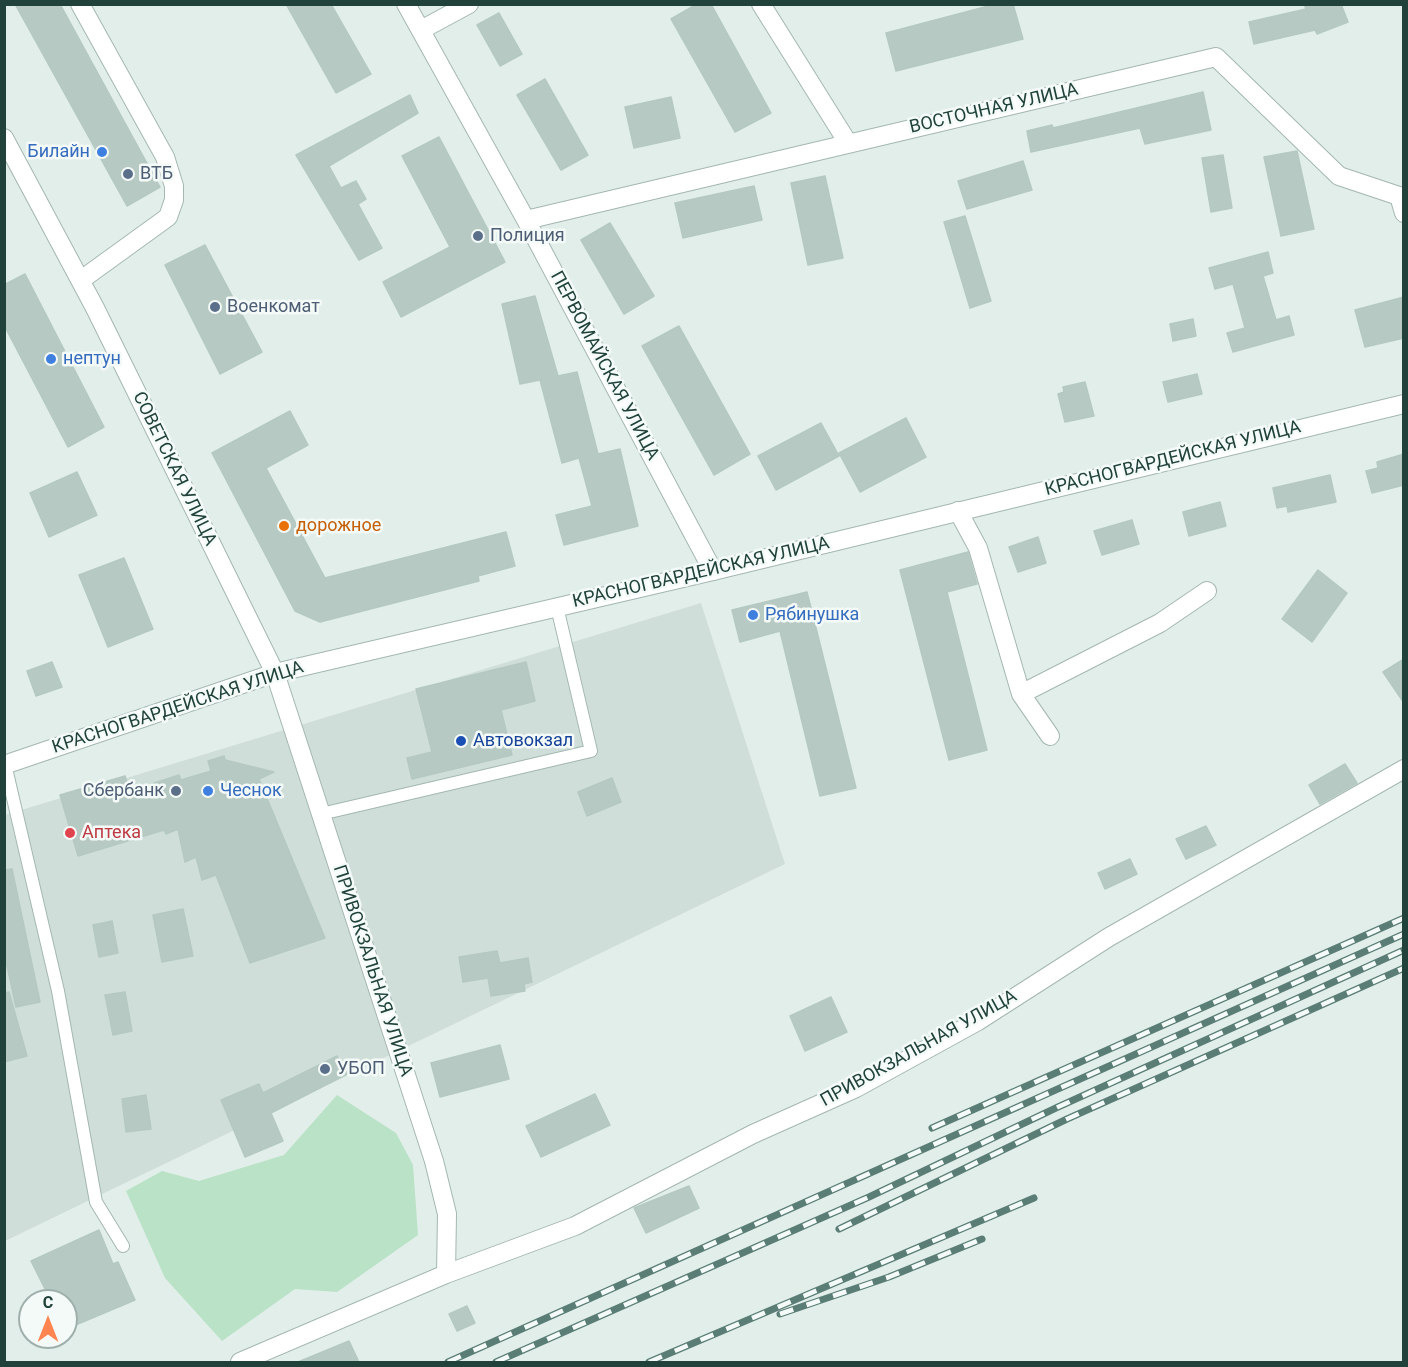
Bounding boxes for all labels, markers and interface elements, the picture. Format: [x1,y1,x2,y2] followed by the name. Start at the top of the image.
[908,79,1080,139] street label: ВОСТОЧНАЯ УЛИЦА
[27,141,90,163] place label: Билайн
[95,145,109,159] marker: Билайн
[140,163,173,185] place label: ВТБ
[121,167,135,181] marker: ВТБ
[490,225,565,247] place label: Полиция
[471,229,485,243] marker: Полиция
[545,268,663,464] street label: ПЕРВОМАЙСКАЯ УЛИЦА
[227,296,320,318] place label: Военкомат
[208,300,222,314] marker: Военкомат
[63,348,121,370] place label: нептун
[44,352,58,366] marker: нептун
[127,388,221,550] street label: СОВЕТСКАЯ УЛИЦА
[1043,417,1303,501] street label: КРАСНОГВАРДЕЙСКАЯ УЛИЦА
[296,515,381,537] place label: дорожное
[277,519,291,533] marker: дорожное
[570,533,832,613] street label: КРАСНОГВАРДЕЙСКАЯ УЛИЦА
[765,604,859,626] place label: Рябинушка
[746,608,760,622] marker: Рябинушка
[50,657,306,759] street label: КРАСНОГВАРДЕЙСКАЯ УЛИЦА
[473,730,573,752] place label: Автовокзал
[454,734,468,748] marker: Автовокзал
[83,780,164,802] place label: Сбербанк
[220,780,282,802] place label: Чеснок
[169,784,183,798] marker: Сбербанк
[201,784,215,798] marker: Чеснок
[82,822,141,844] place label: Аптека
[63,826,77,840] marker: Аптека
[328,863,416,1079] street label: ПРИВОКЗАЛЬНАЯ УЛИЦА
[817,986,1021,1112] street label: ПРИВОКЗАЛЬНАЯ УЛИЦА
[337,1058,385,1080] place label: УБОП
[318,1062,332,1076] marker: УБОП
[18,1289,78,1349] north arrow
[43,1293,53,1312] text: С

